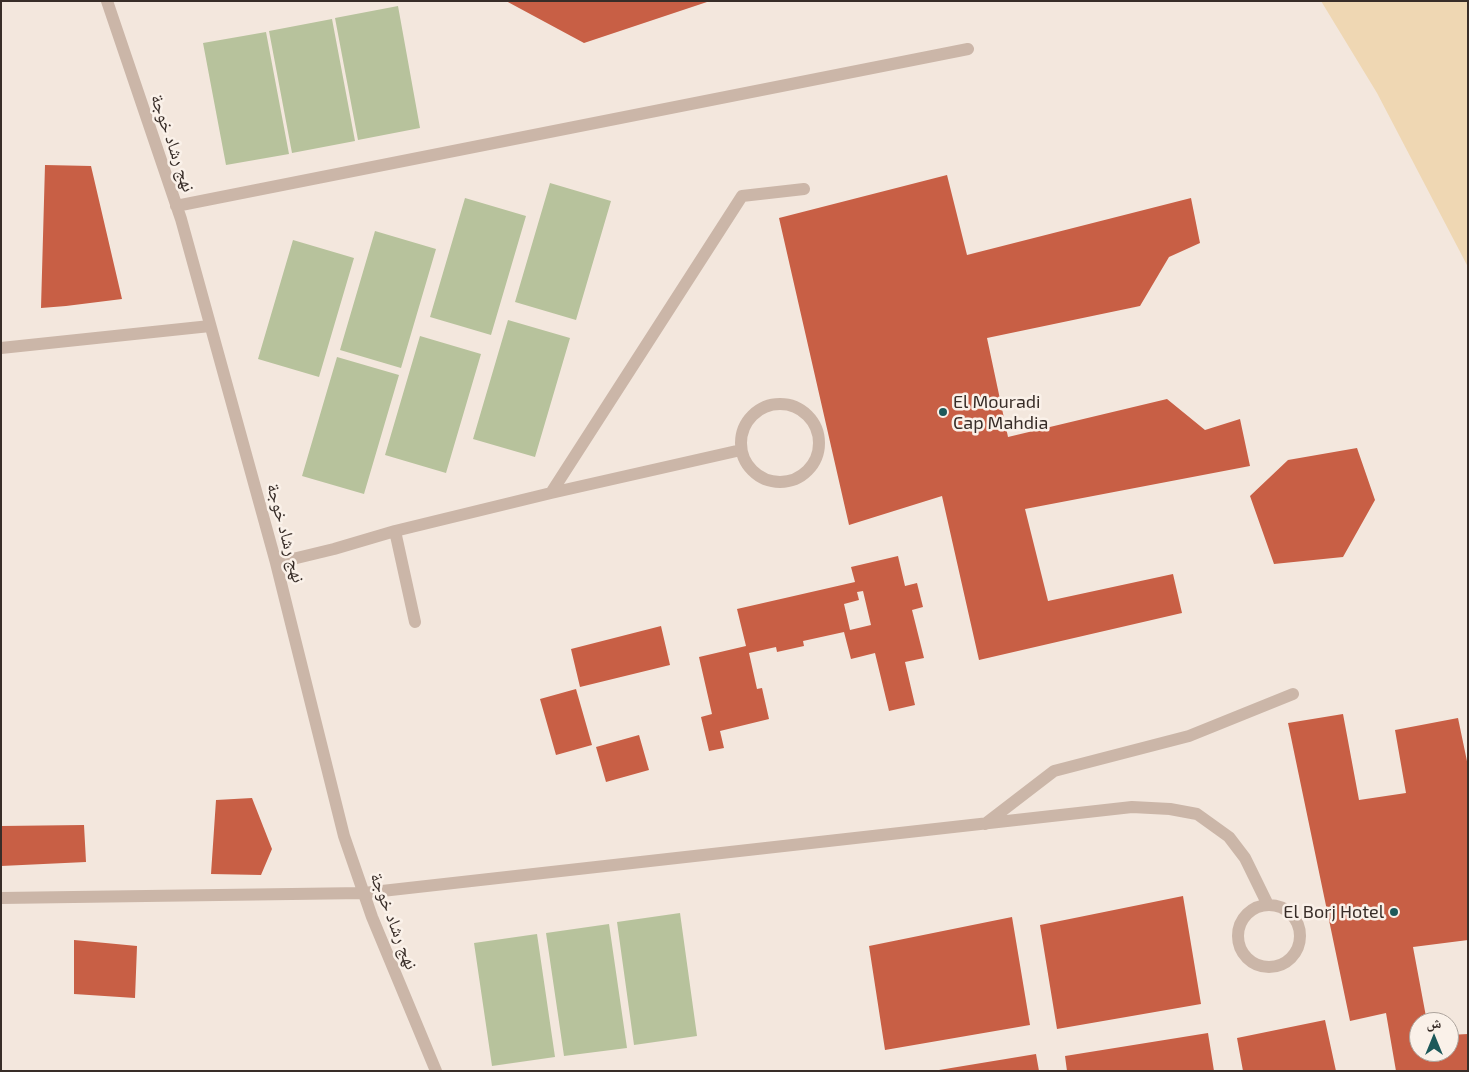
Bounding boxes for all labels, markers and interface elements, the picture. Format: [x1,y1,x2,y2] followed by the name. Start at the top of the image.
[146,91,200,195] street label: نهج رشاد خوجة
[953,391,1048,434] place label: El Mouradi Cap Mahdia
[937,406,949,418] marker: El Mouradi Cap Mahdia
[262,481,310,585] street label: نهج رشاد خوجة
[366,869,422,973] street label: نهج رشاد خوجة
[1283,901,1384,923] place label: El Borj Hotel
[1388,906,1400,918] marker: El Borj Hotel
[1409,1012,1459,1062] north arrow
[1427,1014,1441,1031] text: ش

